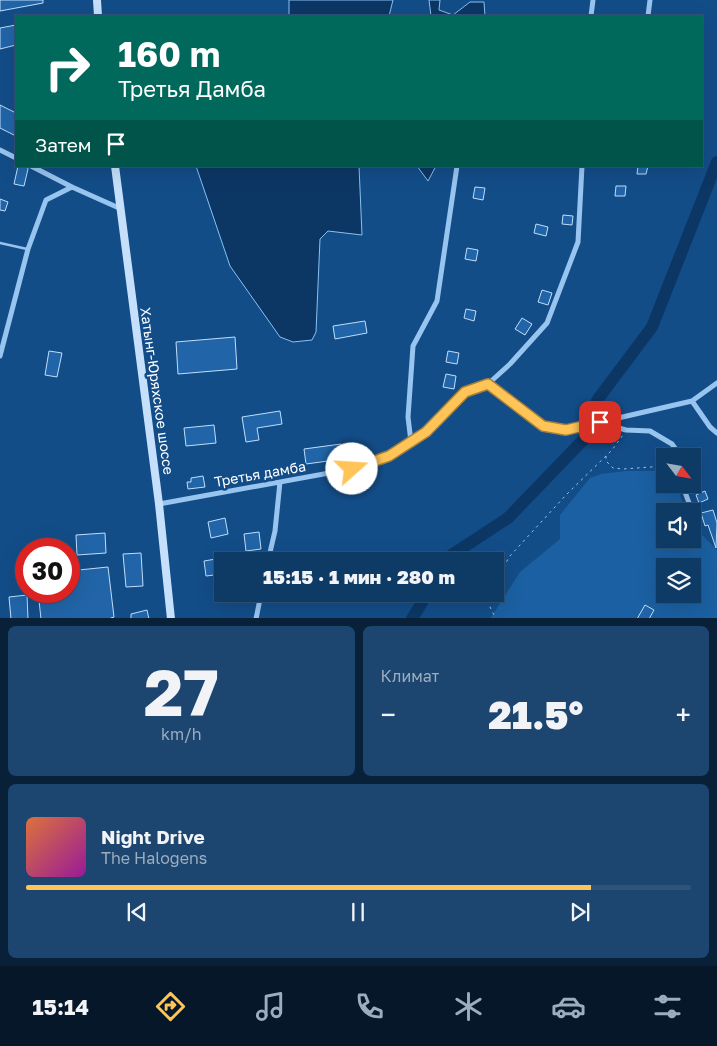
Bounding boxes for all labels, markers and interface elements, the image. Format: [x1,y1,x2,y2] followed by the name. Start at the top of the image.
[118,33,220,75] text: 160 m
[35,35,100,100] icon: right
[118,75,266,102] text: Третья Дамба
[102,130,130,158] icon: arrive
[35,133,92,156] text: Затем
[137,306,178,476] street label: Хатынг-Юряхское шоссе
[579,401,621,443] pin
[586,408,614,436] icon: arrive
[325,442,377,494] position arrow
[656,448,701,492] north arrow
[656,448,701,603] map controls
[213,457,307,490] street label: Третья дамба
[656,503,701,548] button: sound
[15,538,80,603] speed limit sign: 30
[656,558,701,603] button: layers
[263,565,455,588] text: 15:15 · 1 мин · 280 m
[144,652,219,730] text: 27
[381,666,439,686] text: Климат
[488,692,583,737] text: 21.5°
[381,698,396,731] text: −
[676,698,691,731] text: +
[161,724,202,744] text: km/h
[101,825,205,848] text: Night Drive
[101,848,207,868] text: The Halogens
[123,898,151,926] icon: previous
[344,898,372,926] icon: pause
[566,898,594,926] icon: next
[153,989,188,1024] icon: directions
[253,989,288,1024] icon: music
[352,989,387,1024] icon: phone
[451,989,486,1024] icon: climate
[551,989,586,1024] icon: car
[650,989,685,1024] icon: filters
[32,993,89,1020] text: 15:14

